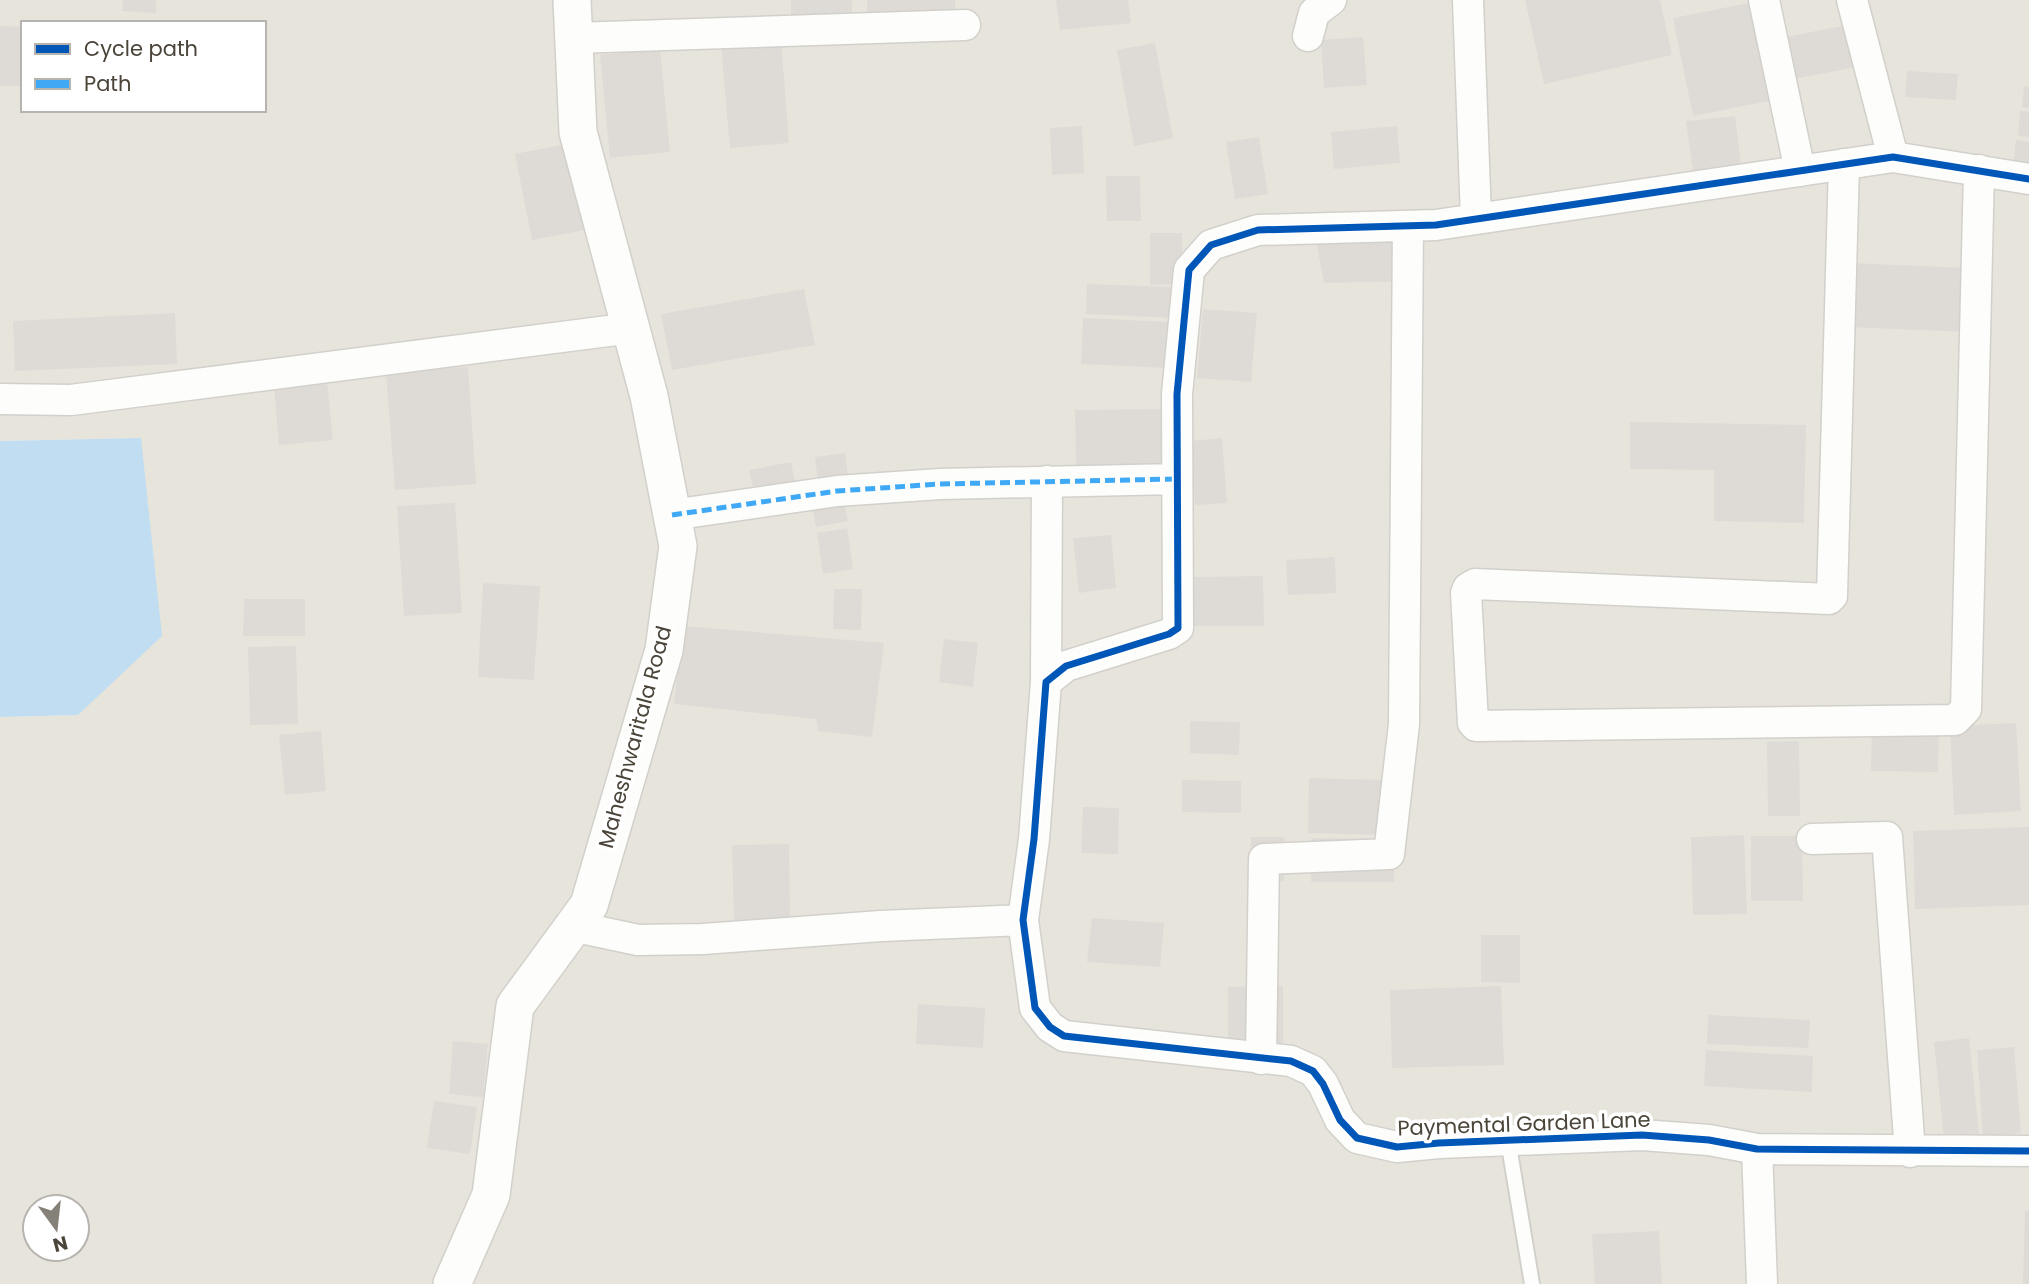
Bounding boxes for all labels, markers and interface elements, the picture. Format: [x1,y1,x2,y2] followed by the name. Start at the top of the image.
[21,21,266,112] legend
[84,34,198,63] text: Cycle path
[84,69,131,98] text: Path
[591,623,678,851] street label: Maheshwaritala Road
[1397,1105,1651,1142] street label: Paymental Garden Lane
[21,1193,91,1263] north arrow
[50,1229,71,1259] text: N

